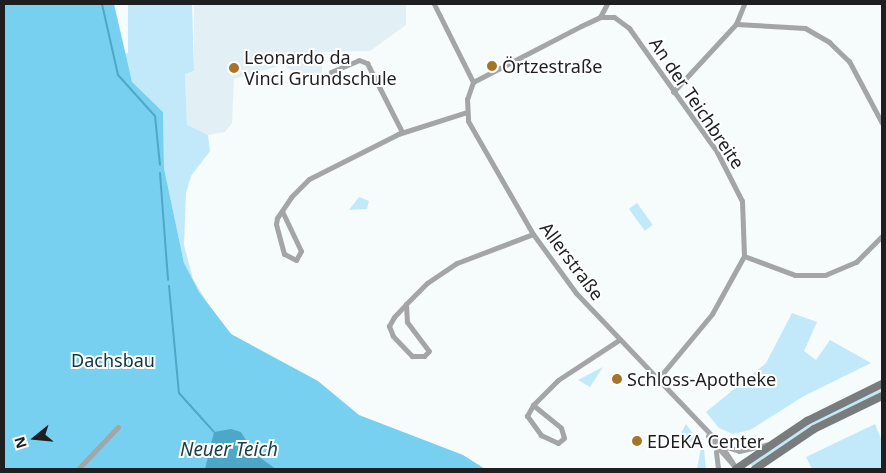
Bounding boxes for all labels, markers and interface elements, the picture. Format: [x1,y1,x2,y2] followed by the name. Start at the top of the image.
[645,33,749,173] street label: An der Teichbreite
[244,47,397,90] place label: Leonardo da Vinci Grundschule
[502,55,602,77] place label: Örtzestraße
[486,60,498,72] marker: Örtzestraße
[228,62,240,74] marker: Leonardo da Vinci Grundschule
[536,218,608,304] street label: Allerstraße
[71,349,155,371] park label: Dachsbau
[627,368,776,390] place label: Schloss-Apotheke
[611,373,623,385] marker: Schloss-Apotheke
[10,413,60,463] north arrow
[647,430,764,452] place label: EDEKA Center
[9,434,31,451] text: N
[631,435,643,447] marker: EDEKA Center
[180,439,278,461] water label: Neuer Teich

